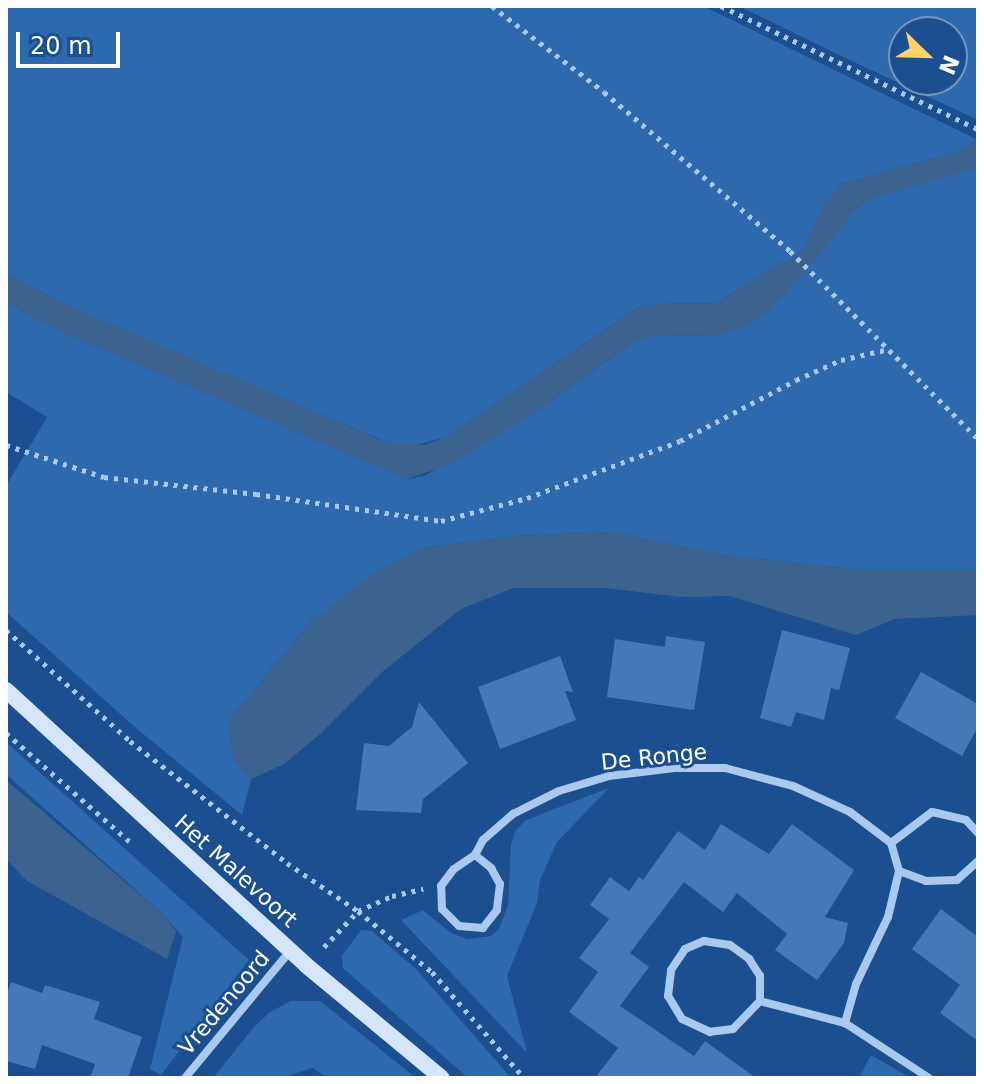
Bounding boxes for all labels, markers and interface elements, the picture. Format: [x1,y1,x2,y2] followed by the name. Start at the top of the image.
[20,16,124,66] scale bar
[888,16,968,96] north arrow
[30,32,92,60] text: 20 m
[934,51,964,78] text: N
[600,738,708,776] street label: De Ronge
[169,809,303,933] street label: Het Malevoort
[173,945,275,1061] street label: Vredenoord

